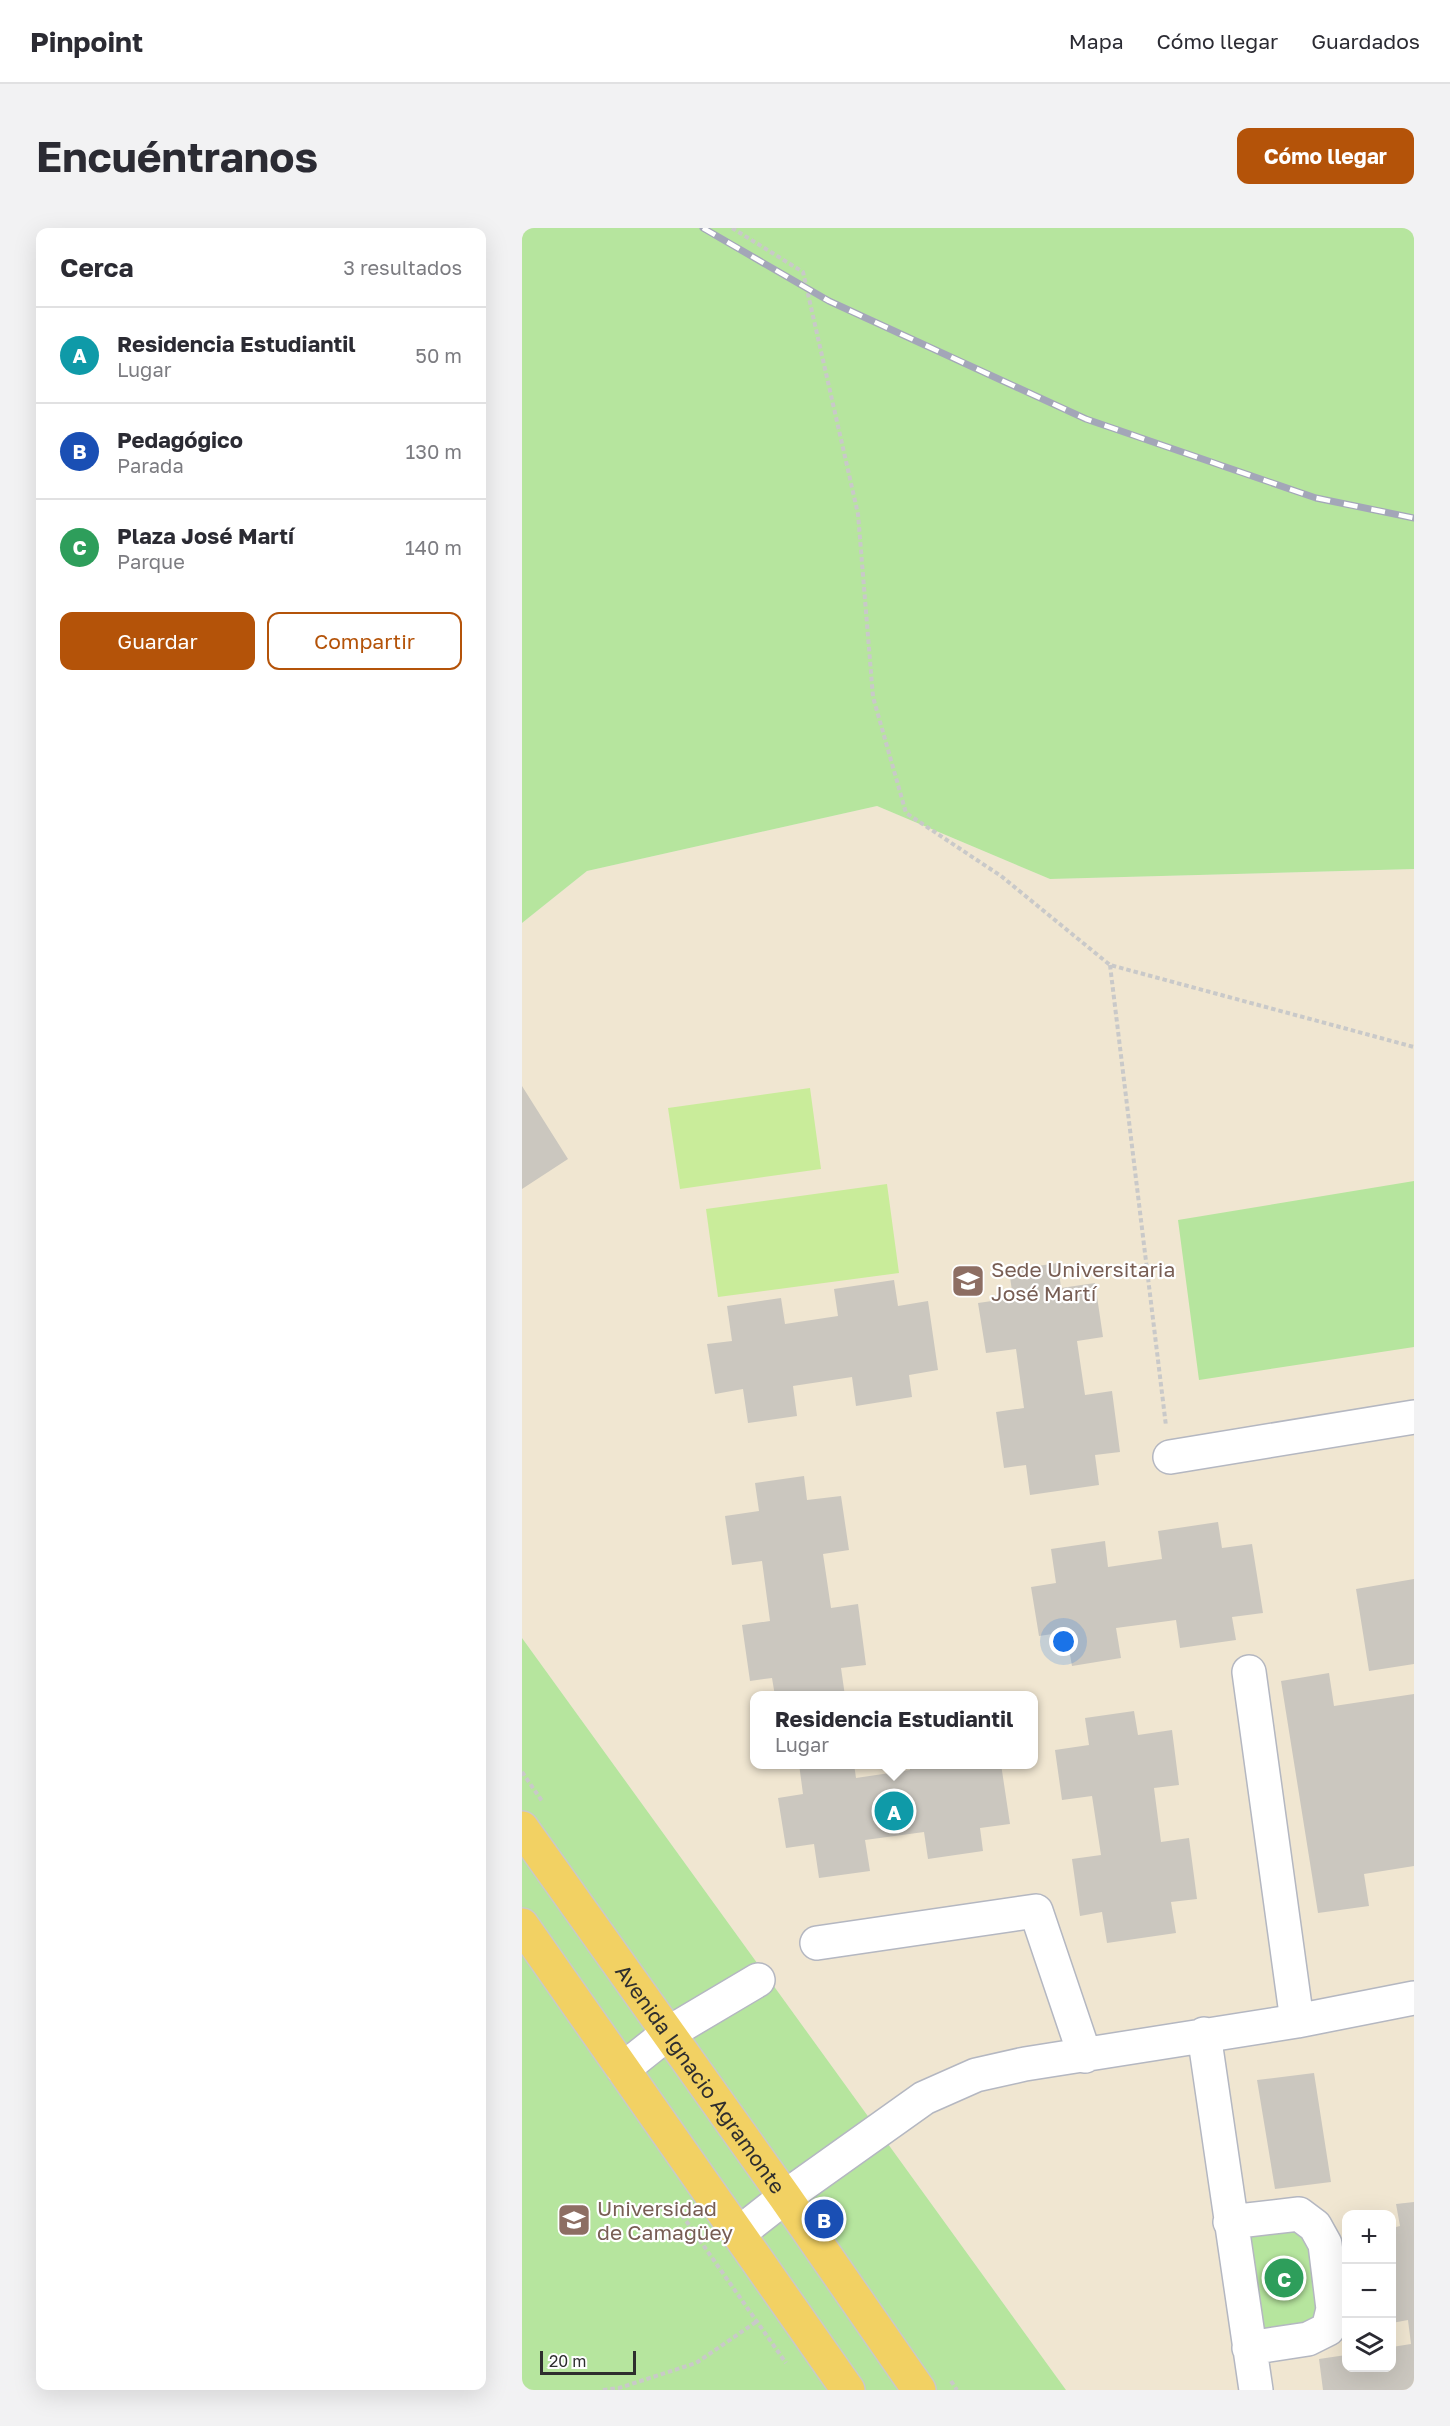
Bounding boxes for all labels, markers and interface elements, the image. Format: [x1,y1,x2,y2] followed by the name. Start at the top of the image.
[30,25,143,58] text: Pinpoint
[1069,28,1124,54] text: Mapa
[1157,28,1278,54] text: Cómo llegar
[1311,28,1420,54] text: Guardados
[1237,128,1414,184] button: Cómo llegar
[36,131,318,181] text: Encuéntranos
[60,252,134,283] text: Cerca
[343,255,462,279] text: 3 resultados
[117,330,356,357] text: Residencia Estudiantil
[72,343,87,367] text: A
[415,343,462,367] text: 50 m
[117,357,172,381] text: Lugar
[117,426,243,453] text: Pedagógico
[72,439,87,463] text: B
[406,439,462,463] text: 130 m
[117,453,184,477] text: Parada
[117,522,294,549] text: Plaza José Martí
[72,535,87,559] text: C
[405,535,462,559] text: 140 m
[117,549,185,573] text: Parque
[60,612,255,670] button: Guardar
[267,612,462,670] button: Compartir
[991,1256,1175,1306] place label: Sede Universitaria José Martí
[950,1263,986,1299] school or university icon: Sede Universitaria José Martí
[1049,1627,1078,1656] your location
[750,1691,1038,1769] popup
[775,1705,1013,1732] text: Residencia Estudiantil
[775,1732,829,1756] text: Lugar
[874,1788,914,1834] pin: A
[610,1959,791,2198] street label: Avenida Ignacio Agramonte
[597,2195,733,2245] place label: Universidad de Camagüey
[804,2196,844,2242] pin: B
[556,2202,592,2238] school or university icon: Universidad de Camagüey
[1342,2210,1396,2372] map controls
[1342,2210,1396,2264] button: +
[1264,2256,1304,2300] pin: C
[1342,2264,1396,2318] button: −
[1342,2318,1396,2372] button: layers
[540,2348,636,2376] scale bar
[549,2351,586,2371] text: 20 m

